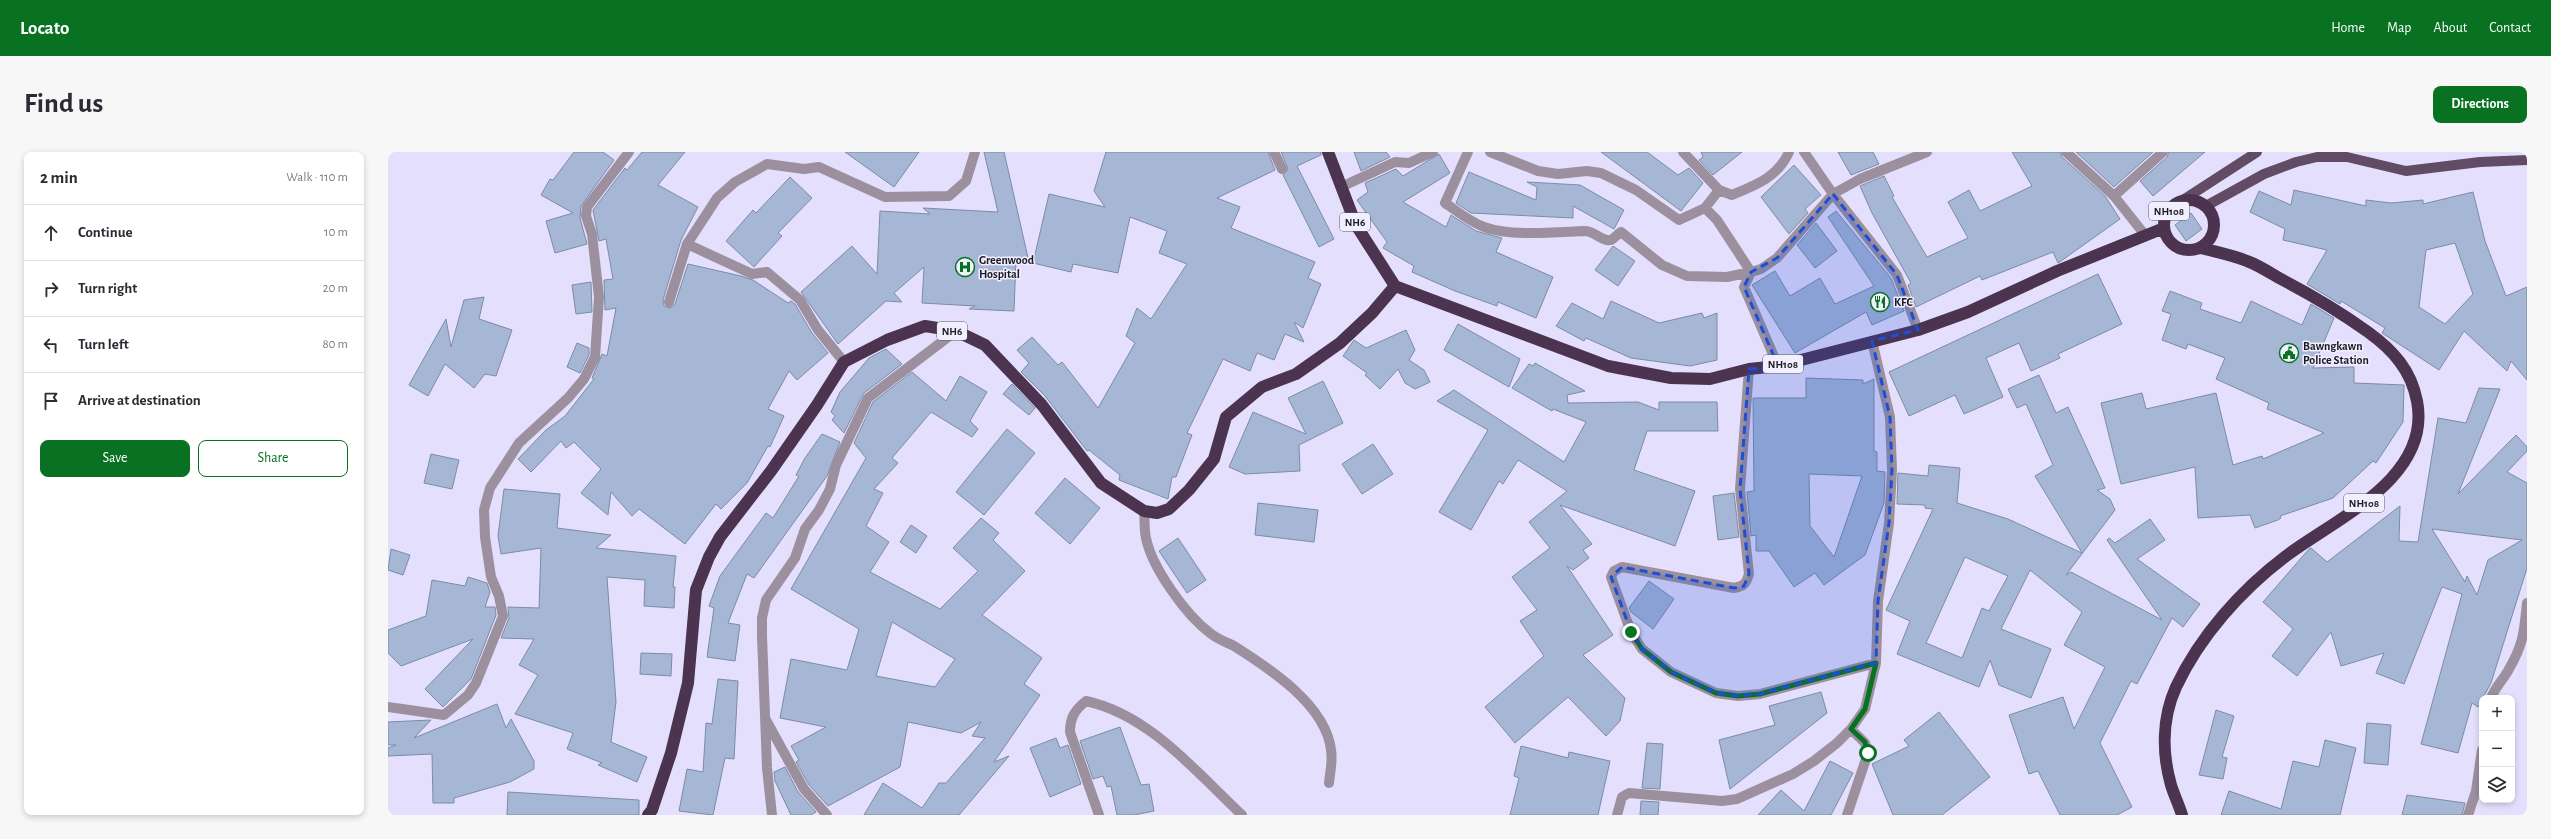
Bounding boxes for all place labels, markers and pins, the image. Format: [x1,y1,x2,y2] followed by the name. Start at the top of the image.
[979,254,1035,280] place label: Greenwood Hospital
[954,256,976,278] hospital icon: Greenwood Hospital
[1869,291,1891,313] restaurant icon: KFC
[1894,296,1913,308] place label: KFC
[2303,340,2369,366] place label: Bawngkawn Police Station
[2278,342,2300,364] public building icon: Bawngkawn Police Station

